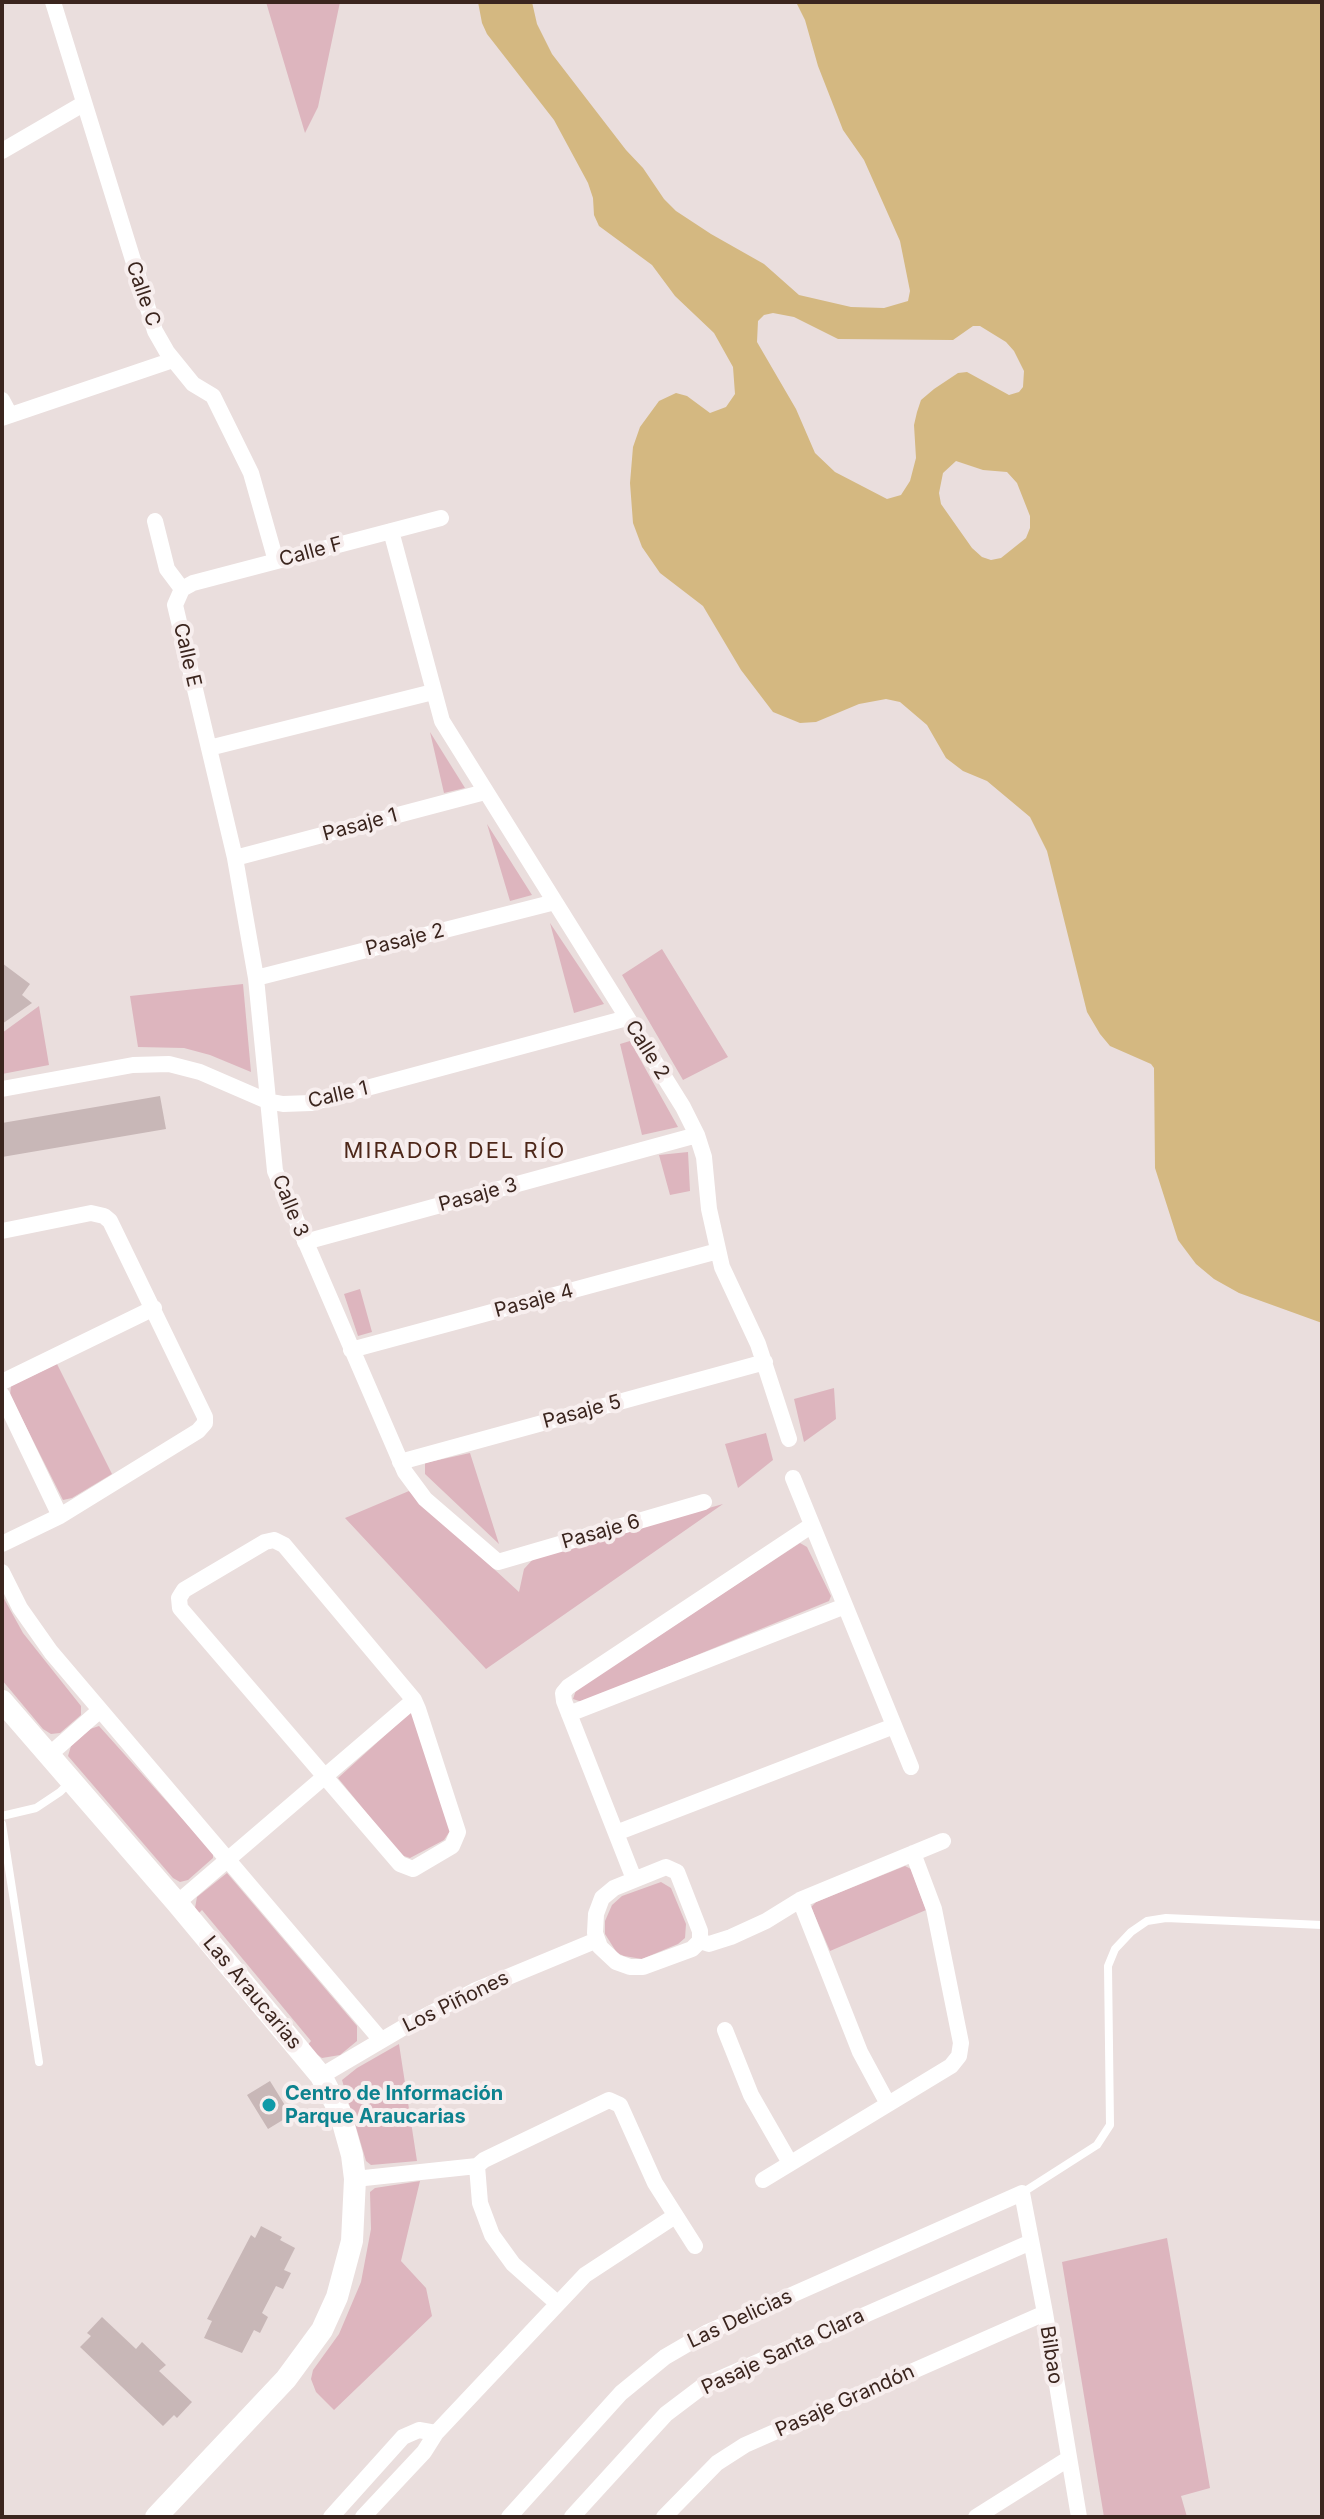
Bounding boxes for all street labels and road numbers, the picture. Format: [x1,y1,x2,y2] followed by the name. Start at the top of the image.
[121,258,165,330] street label: Calle C
[277,532,345,572] street label: Calle F
[168,621,206,689] street label: Calle E
[320,804,400,846] street label: Pasaje 1
[363,919,447,961] street label: Pasaje 2
[620,1016,674,1084] street label: Calle 2
[306,1076,370,1114] street label: Calle 1
[267,1171,313,1241] street label: Calle 3
[436,1173,520,1217] street label: Pasaje 3
[492,1279,576,1323] street label: Pasaje 4
[540,1390,624,1434] street label: Pasaje 5
[559,1509,643,1555] street label: Pasaje 6
[198,1931,306,2055] street label: Las Araucarias
[399,1966,513,2038] street label: Los Piñones
[684,2284,796,2354] street label: Las Delicias
[698,2304,868,2400] street label: Pasaje Santa Clara
[1035,2324,1067,2386] street label: Bilbao
[772,2360,918,2442] street label: Pasaje Grandón

